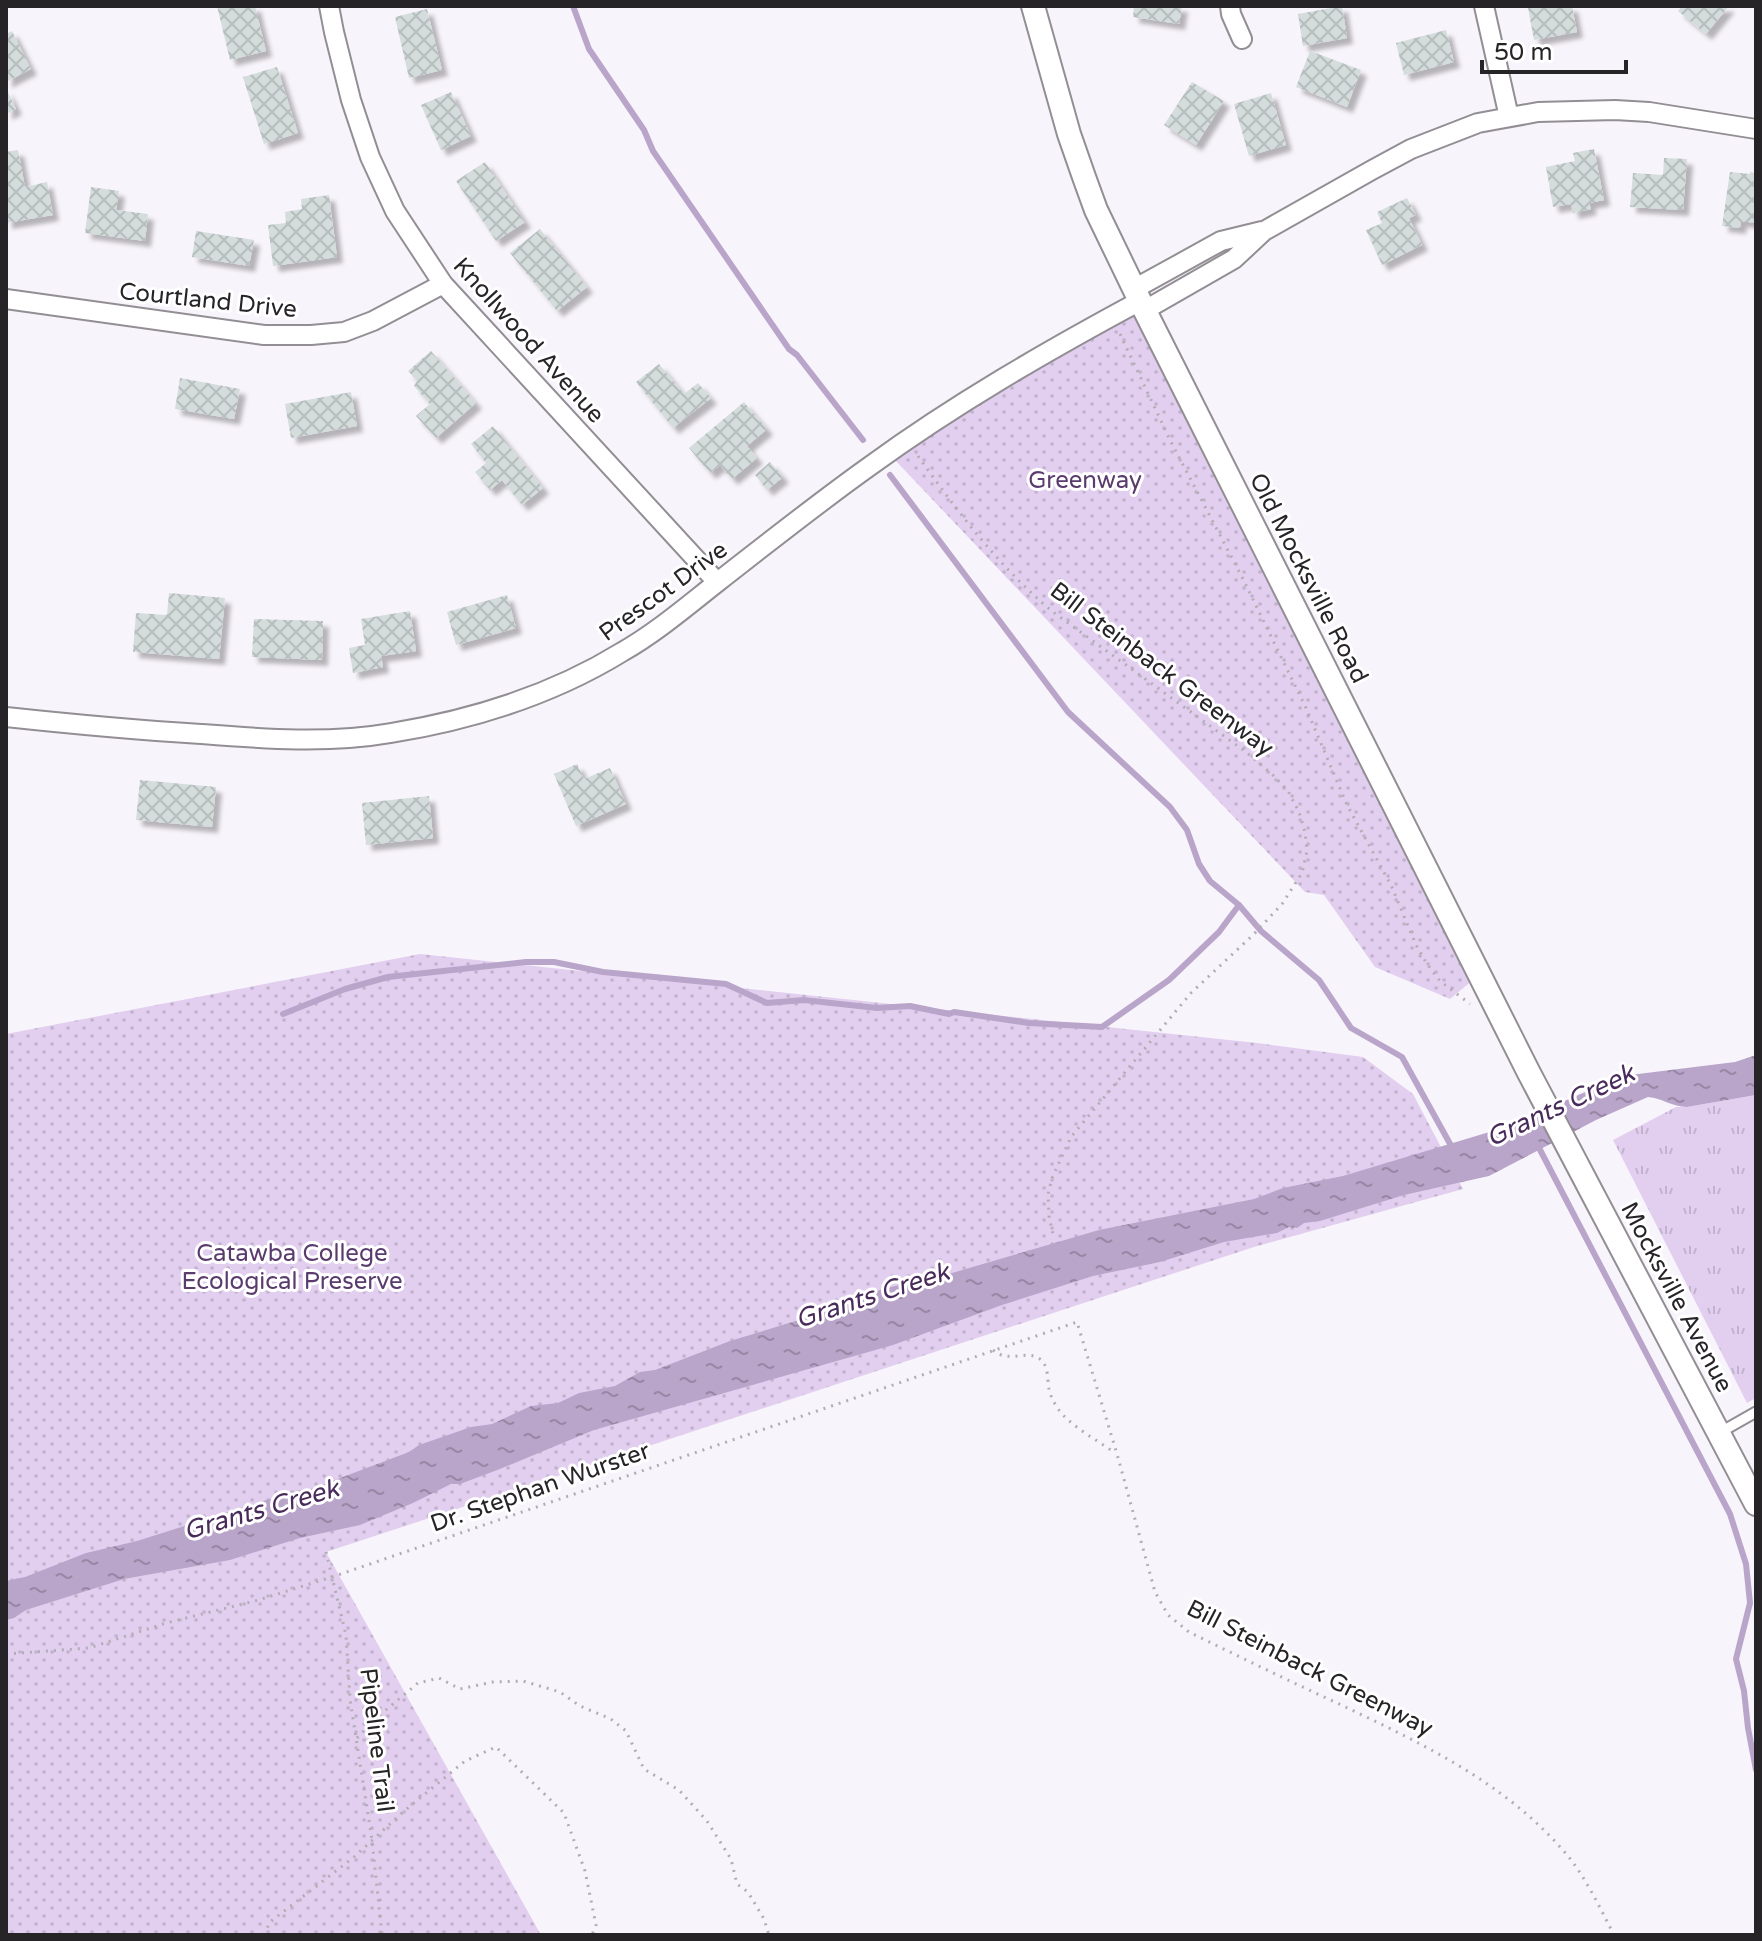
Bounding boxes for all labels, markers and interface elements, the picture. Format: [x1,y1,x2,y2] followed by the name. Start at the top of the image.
[1482,24,1626,74] scale bar
[1494,38,1552,67] text: 50 m
[447,252,611,429] street label: Knollwood Avenue
[118,277,298,324] street label: Courtland Drive
[1028,466,1142,495] park label: Greenway
[1243,468,1374,688] street label: Old Mocksville Road
[593,535,733,648] street label: Prescot Drive
[1044,576,1279,763] street label: Bill Steinback Greenway
[1481,1057,1641,1153] water label: Grants Creek
[1614,1197,1739,1397] street label: Mocksville Avenue
[181,1239,403,1296] park label: Catawba College Ecological Preserve
[791,1255,955,1335] water label: Grants Creek
[427,1436,654,1539] street label: Dr. Stephan Wurster
[180,1472,344,1546] water label: Grants Creek
[1182,1594,1438,1743] street label: Bill Steinback Greenway
[353,1666,400,1814] street label: Pipeline Trail

